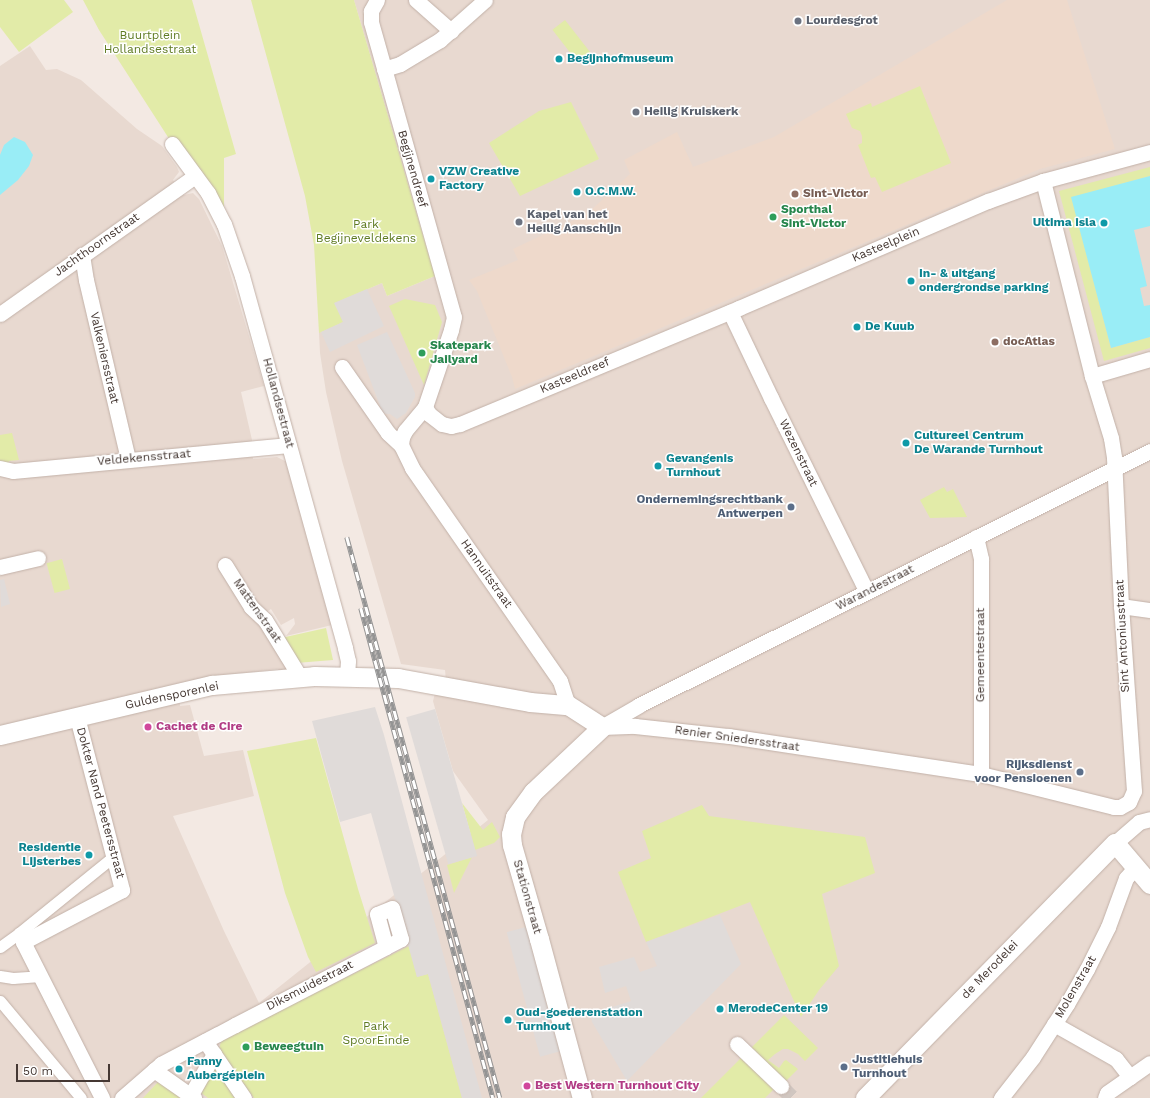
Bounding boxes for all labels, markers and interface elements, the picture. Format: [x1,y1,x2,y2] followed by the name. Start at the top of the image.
[806,14,878,28] place label: Lourdesgrot
[793,16,803,26] marker: Lourdesgrot
[104,29,196,57] park label: Buurtplein Hollandsestraat
[567,52,674,66] place label: Begijnhofmuseum
[554,54,564,64] marker: Begijnhofmuseum
[644,105,738,119] place label: Heilig Kruiskerk
[631,107,641,117] marker: Heilig Kruiskerk
[394,129,430,209] street label: Begijnendreef
[439,165,519,193] place label: VZW Creative Factory
[426,174,436,184] marker: VZW Creative Factory
[585,185,636,199] place label: O.C.M.W.
[572,187,582,197] marker: O.C.M.W.
[803,187,868,201] place label: Sint-Victor
[790,189,800,199] marker: Sint-Victor
[781,203,846,231] place label: Sporthal Sint-Victor
[527,208,621,236] place label: Kapel van het Heilig Aanschijn
[51,210,143,280] street label: Jachthoornstraat
[768,212,778,222] marker: Sporthal Sint-Victor
[1033,216,1096,230] place label: Ultima isla
[514,217,524,227] marker: Kapel van het Heilig Aanschijn
[316,218,416,246] park label: Park Begijneveldekens
[1099,218,1109,228] marker: Ultima isla
[850,224,922,266] street label: Kasteelplein
[919,267,1049,295] place label: In- & uitgang ondergrondse parking
[906,276,916,286] marker: In- & uitgang ondergrondse parking
[86,311,122,405] street label: Valkeniersstraat
[865,320,915,334] place label: De Kuub
[852,322,862,332] marker: De Kuub
[1003,335,1055,349] place label: docAtlas
[990,337,1000,347] marker: docAtlas
[430,339,491,367] place label: Skatepark Jailyard
[417,348,427,358] marker: Skatepark Jailyard
[538,355,612,397] street label: Kasteeldreef
[259,356,297,450] street label: Hollandsestraat
[775,417,821,489] street label: Wezenstraat
[914,429,1043,457] place label: Cultureel Centrum De Warande Turnhout
[901,438,911,448] marker: Cultureel Centrum De Warande Turnhout
[97,447,191,469] street label: Veldekensstraat
[666,452,733,480] place label: Gevangenis Turnhout
[653,461,663,471] marker: Gevangenis Turnhout
[636,493,783,521] place label: Ondernemingsrechtbank Antwerpen
[786,502,796,512] marker: Ondernemingsrechtbank Antwerpen
[457,537,515,611] street label: Hannuitstraat
[834,562,916,614] street label: Warandestraat
[230,576,284,646] street label: Mattenstraat
[1113,579,1133,693] street label: Sint Antoniusstraat
[974,608,988,702] street label: Gemeentestraat
[124,679,220,713] street label: Guldensporenlei
[156,720,242,734] place label: Cachet de Cire
[143,722,153,732] marker: Cachet de Cire
[673,723,801,755] street label: Renier Sniedersstraat
[73,726,127,880] street label: Dokter Nand Peetersstraat
[974,758,1072,786] place label: Rijksdienst voor Pensioenen
[1075,767,1085,777] marker: Rijksdienst voor Pensioenen
[18,841,81,869] place label: Residentie Lijsterbes
[84,850,94,860] marker: Residentie Lijsterbes
[510,858,544,936] street label: Stationstraat
[959,938,1021,1002] street label: de Merodelei
[1052,953,1100,1021] street label: Molenstraat
[264,958,356,1014] street label: Diksmuidestraat
[728,1002,828,1016] place label: MerodeCenter 19
[715,1004,725,1014] marker: MerodeCenter 19
[516,1006,643,1034] place label: Oud-goederenstation Turnhout
[503,1015,513,1025] marker: Oud-goederenstation Turnhout
[342,1020,410,1048] park label: Park SpoorEinde
[254,1040,324,1054] place label: Beweegtuin
[241,1042,251,1052] marker: Beweegtuin
[852,1053,922,1081] place label: Justitiehuis Turnhout
[187,1055,265,1083] place label: Fanny Aubergéplein
[18,1056,112,1082] scale bar
[839,1062,849,1072] marker: Justitiehuis Turnhout
[23,1064,53,1078] text: 50 m
[174,1064,184,1074] marker: Fanny Aubergéplein
[535,1079,700,1093] place label: Best Western Turnhout City
[522,1081,532,1091] marker: Best Western Turnhout City

